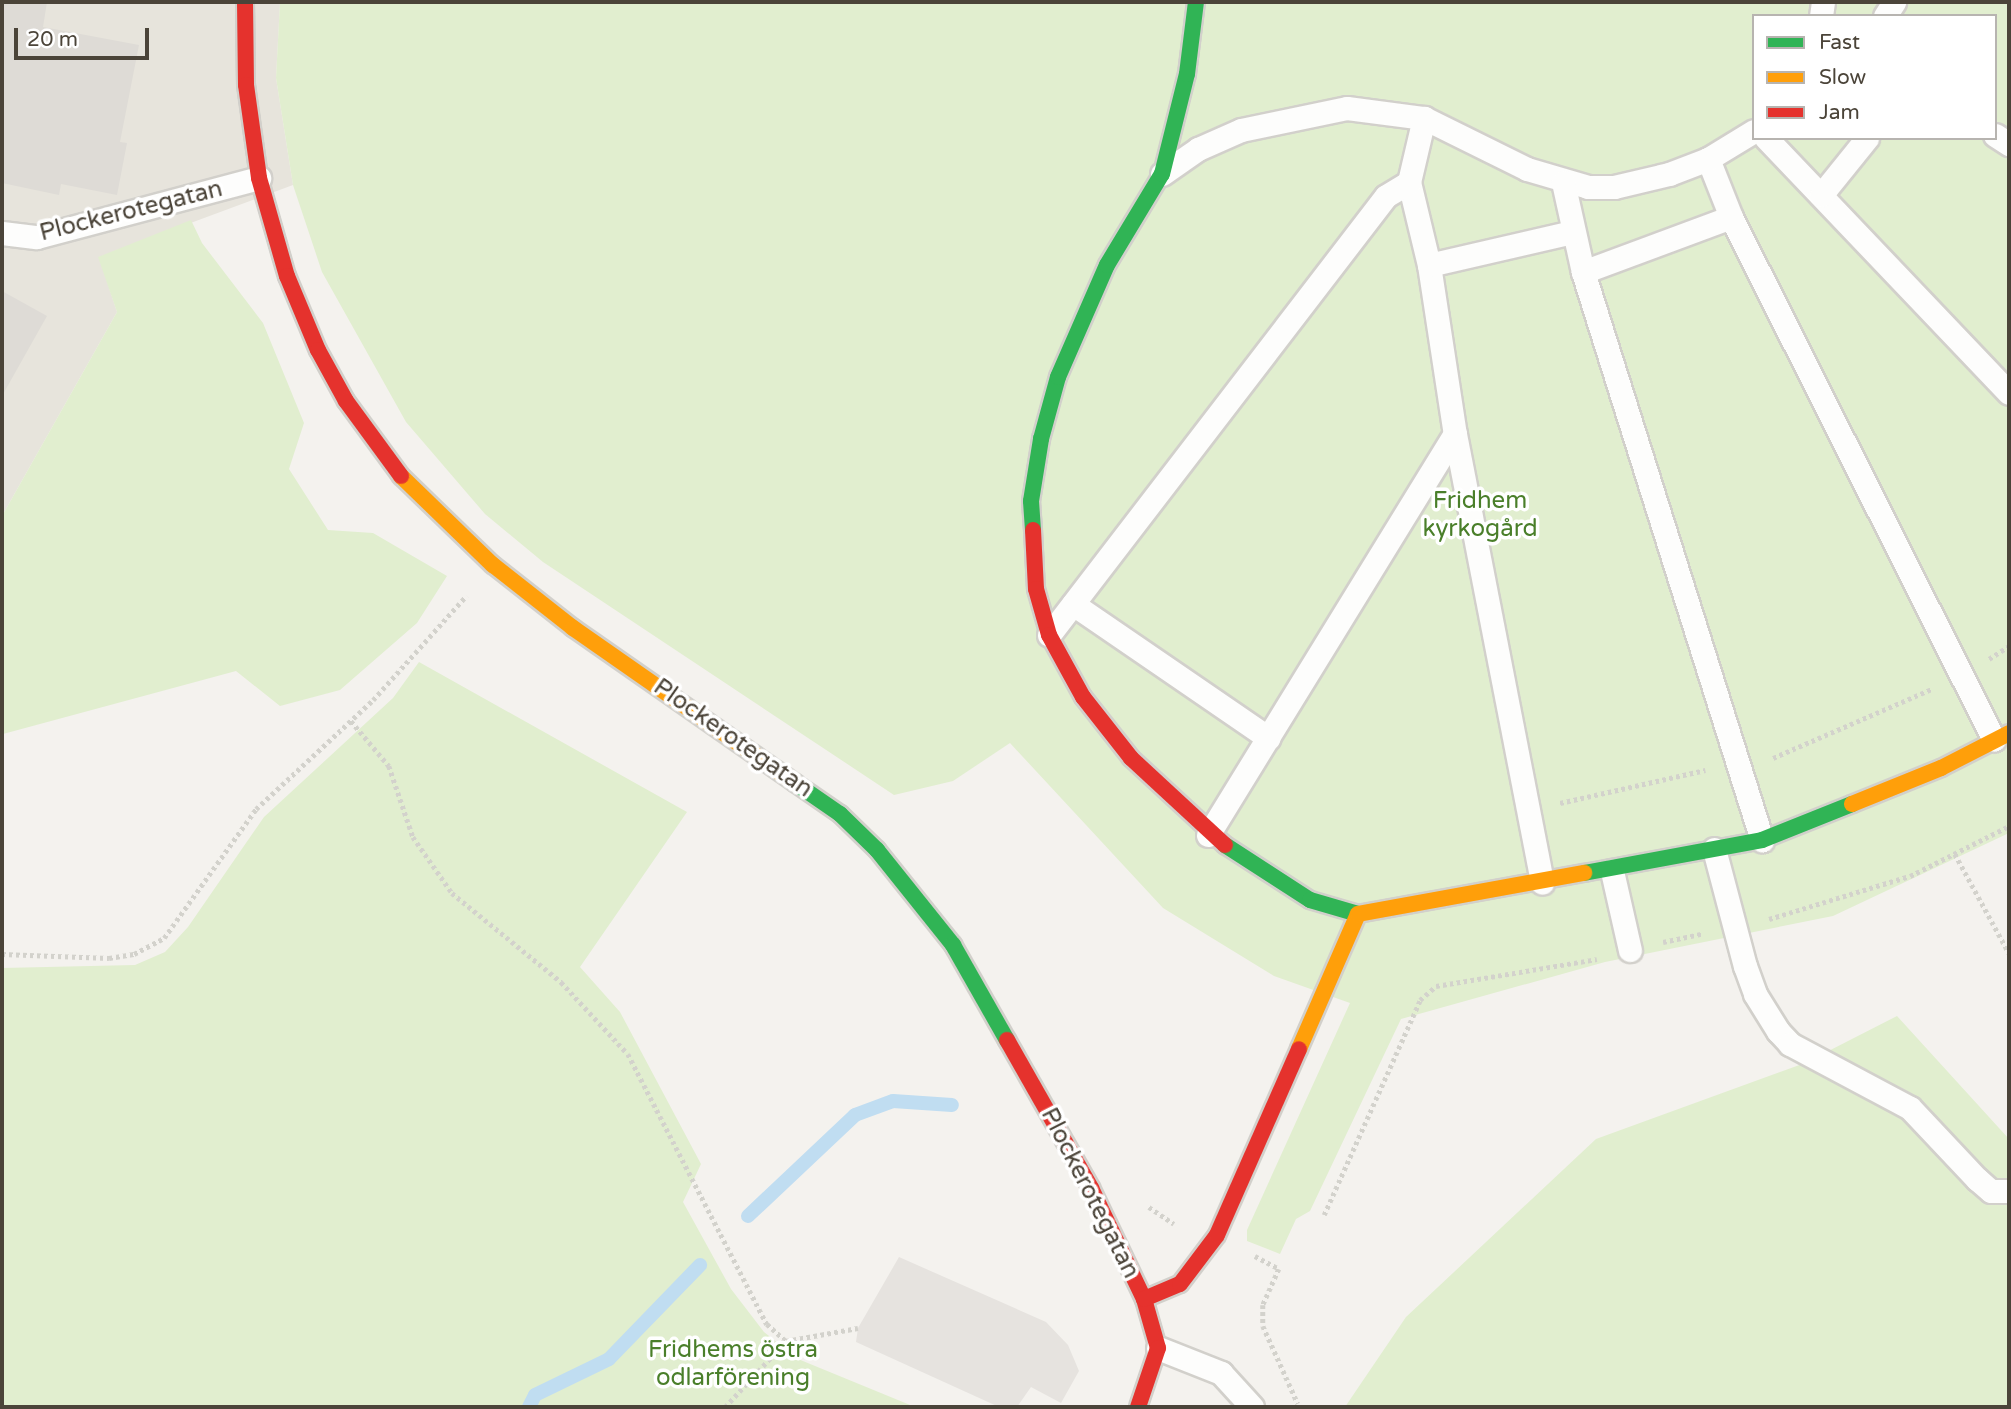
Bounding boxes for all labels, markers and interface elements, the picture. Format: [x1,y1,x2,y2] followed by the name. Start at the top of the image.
[18,14,152,58] scale bar
[1752,14,1997,140] legend
[27,27,78,52] text: 20 m
[1819,30,1860,55] text: Fast
[1819,65,1866,90] text: Slow
[1819,100,1860,125] text: Jam
[37,174,225,248] street label: Plockerotegatan
[1422,487,1538,543] park label: Fridhem kyrkogård
[648,672,818,804] street label: Plockerotegatan
[1035,1103,1145,1283] street label: Plockerotegatan
[648,1336,818,1392] park label: Fridhems östra odlarförening

